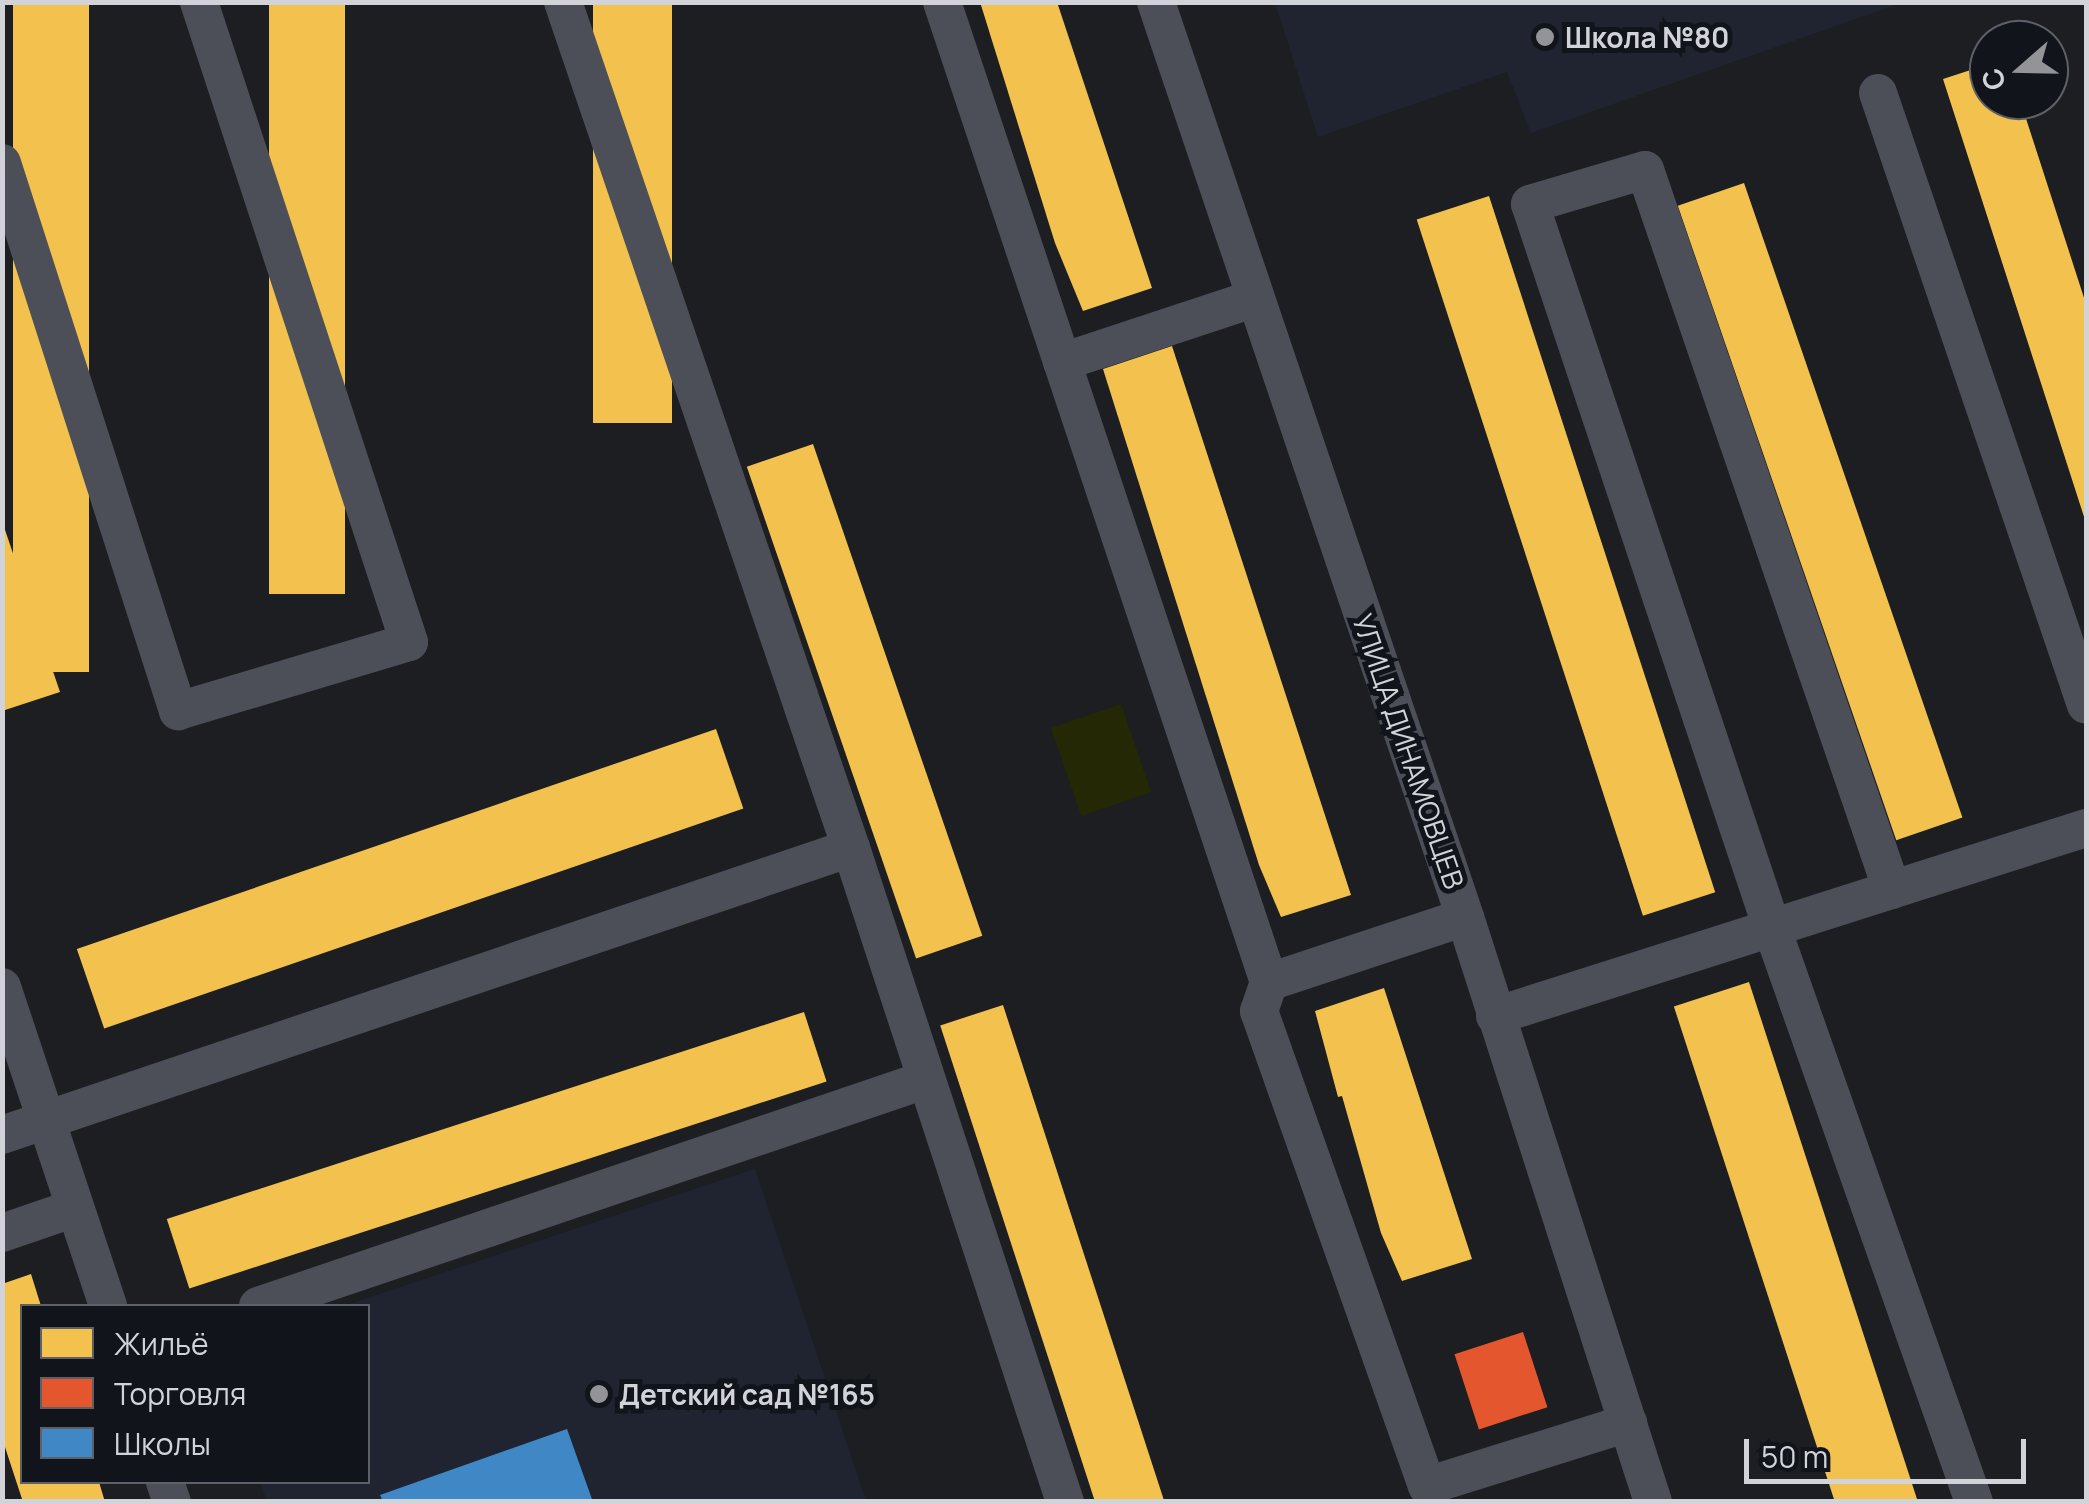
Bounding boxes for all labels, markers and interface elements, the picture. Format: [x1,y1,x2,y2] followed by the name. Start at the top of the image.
[1565,20,1730,54] place label: Школа №80
[1969,20,2069,120] north arrow
[1534,26,1556,48] marker: Школа №80
[1971,63,2014,96] text: С
[1346,609,1472,893] street label: УЛИЦА ДИНАМОВЦЕВ
[20,1304,370,1484] legend
[114,1323,209,1364] text: Жильё
[114,1373,246,1414] text: Торговля
[619,1377,875,1411] place label: Детский сад №165
[588,1383,610,1405] marker: Детский сад №165
[1749,1419,2032,1481] scale bar
[114,1423,211,1464] text: Школы
[1761,1436,1828,1477] text: 50 m

